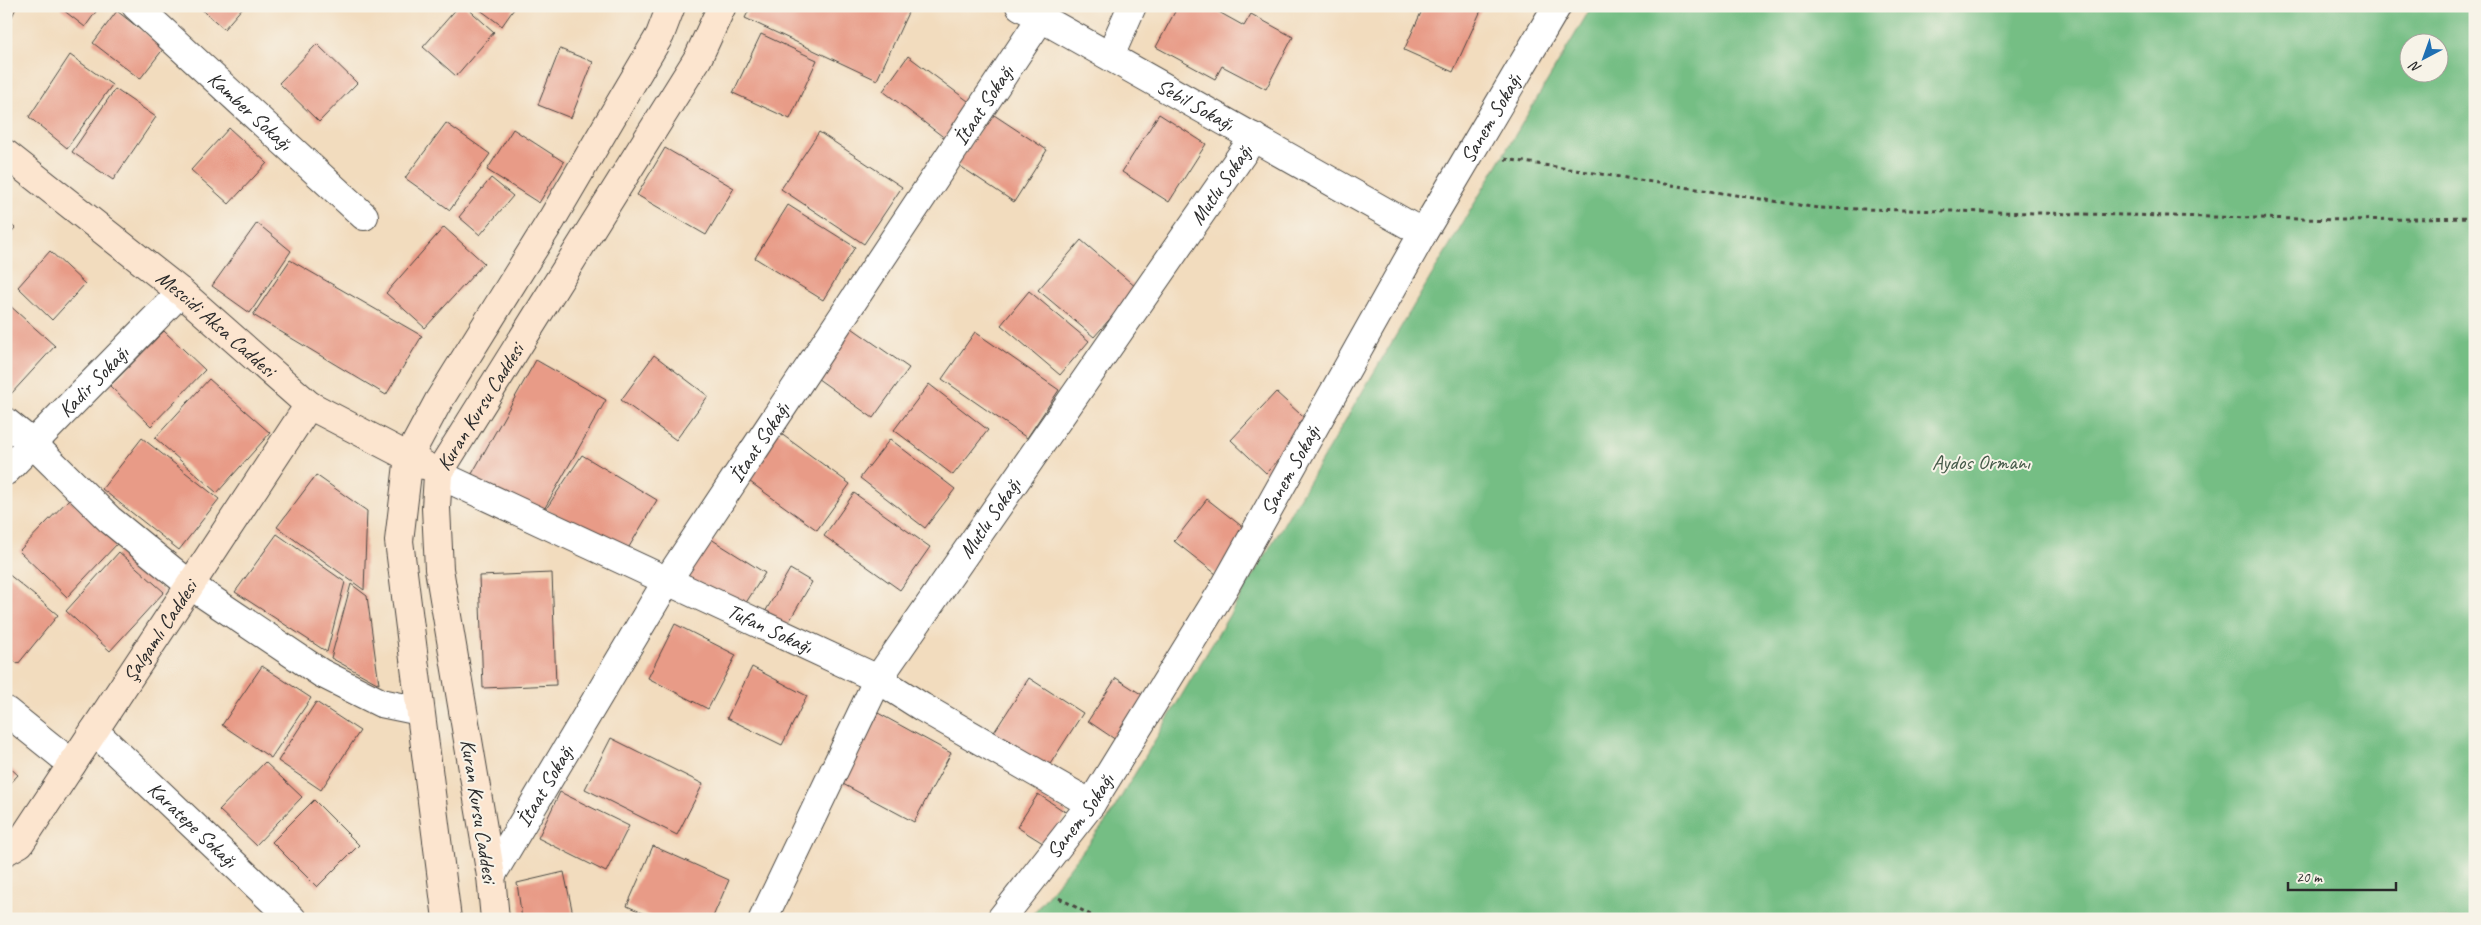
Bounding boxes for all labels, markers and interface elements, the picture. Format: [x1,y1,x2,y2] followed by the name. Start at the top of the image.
[2398,32,2448,82] north arrow
[2405,57,2425,77] text: N
[947,59,1020,150] street label: İtaat Sokağı
[203,66,298,157] street label: Kamber Sokağı
[1454,68,1528,168] street label: Sanem Sokağı
[1152,73,1239,137] street label: Sebil Sokağı
[1184,138,1259,230] street label: Mutlu Sokağı
[151,264,284,385] street label: Mescidi Aksa Caddesi
[431,336,531,475] street label: Kuran Kursu Caddesi
[53,340,135,423] street label: Kadir Sokağı
[723,396,796,487] street label: İtaat Sokağı
[1255,419,1326,520] street label: Sanem Sokağı
[1932,449,2031,475] park label: Aydos Ormanı
[953,472,1027,563] street label: Mutlu Sokağı
[117,573,205,687] street label: Şalgamlı Caddesi
[723,598,817,660] street label: Tufan Sokağı
[455,737,504,888] street label: Kuran Kursu Caddesi
[510,739,580,832] street label: İtaat Sokağı
[1040,768,1120,864] street label: Sanem Sokağı
[142,776,244,874] street label: Karatepe Sokağı
[2288,860,2396,892] scale bar
[2296,868,2323,887] text: 20 m

